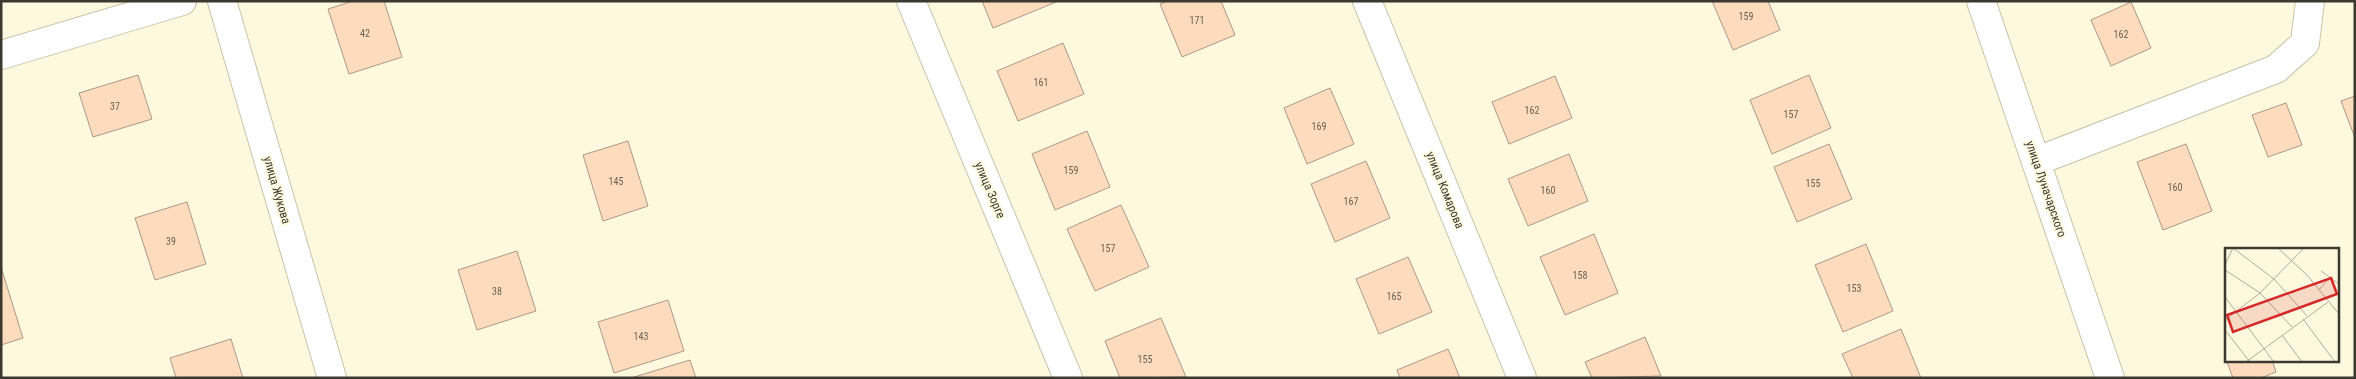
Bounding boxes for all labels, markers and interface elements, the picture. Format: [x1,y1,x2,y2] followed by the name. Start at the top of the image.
[1739,11,1753,22] house number: 159
[1190,15,1204,26] house number: 171
[360,28,370,39] house number: 42
[2114,29,2128,40] house number: 162
[1034,77,1048,88] house number: 161
[110,101,120,112] house number: 37
[1525,105,1539,116] house number: 162
[1784,109,1798,120] house number: 157
[1312,121,1326,132] house number: 169
[2023,139,2069,239] street label: улица Луначарского
[1423,150,1467,231] street label: улица Комарова
[261,155,293,226] street label: улица Жукова
[972,160,1008,221] street label: улица Зорге
[1064,165,1078,176] house number: 159
[609,176,623,187] house number: 145
[1806,178,1820,189] house number: 155
[2168,182,2182,193] house number: 160
[1541,185,1555,196] house number: 160
[1344,196,1358,207] house number: 167
[166,236,176,247] house number: 39
[1101,243,1115,254] house number: 157
[2225,248,2338,362] inset map
[1573,270,1587,281] house number: 158
[1847,283,1861,294] house number: 153
[492,286,502,297] house number: 38
[1387,291,1401,302] house number: 165
[634,331,648,342] house number: 143
[1138,354,1152,365] house number: 155

